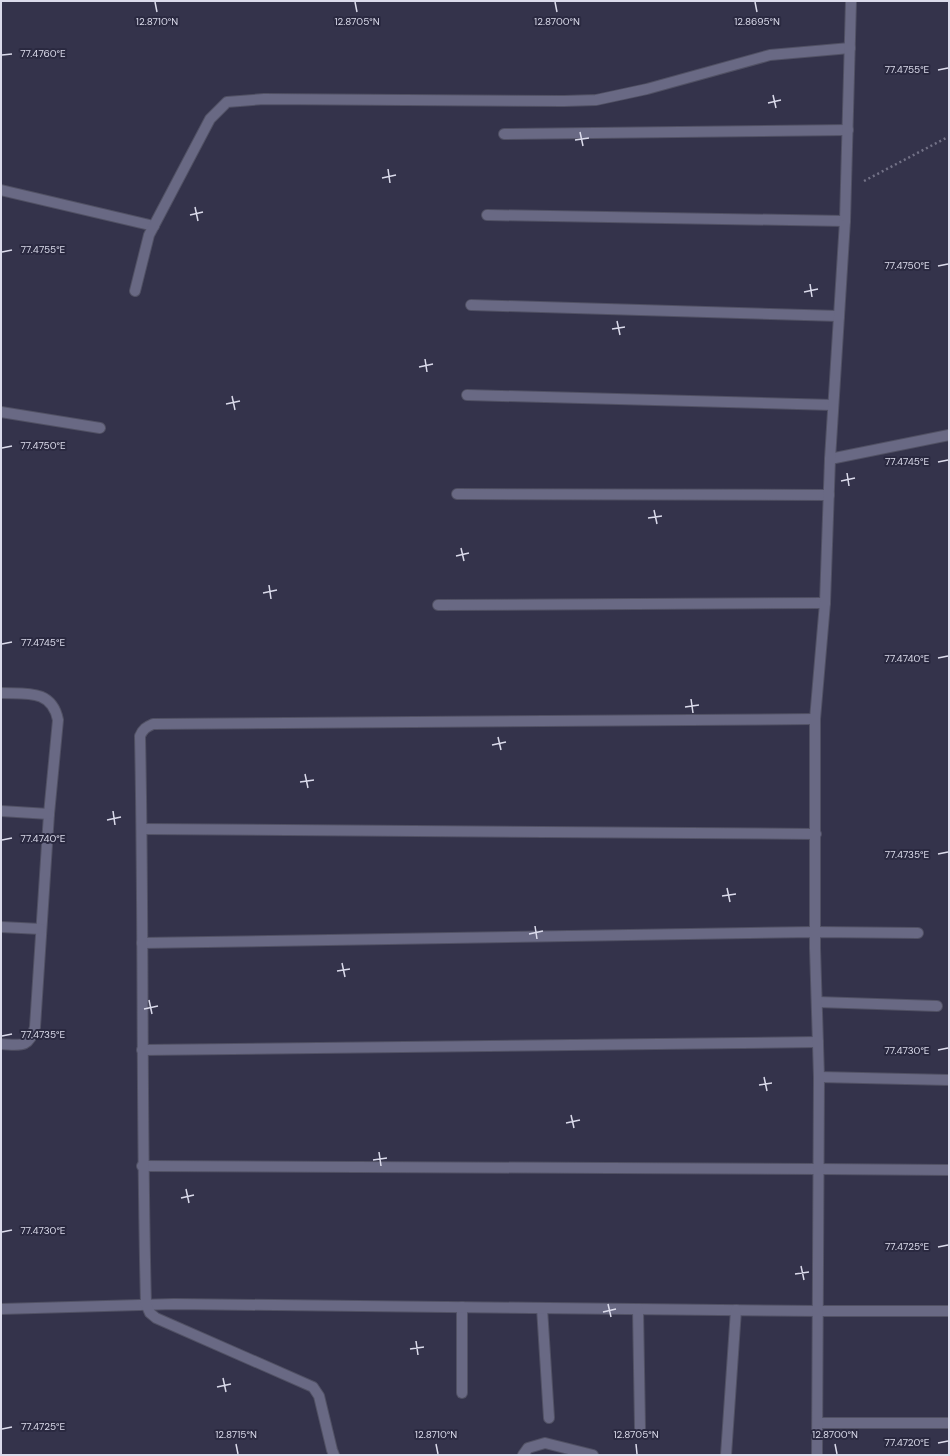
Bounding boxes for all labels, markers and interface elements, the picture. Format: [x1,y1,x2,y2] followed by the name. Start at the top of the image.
[136,15,178,28] text: 12.8710°N
[334,15,380,28] text: 12.8705°N
[534,15,580,28] text: 12.8700°N
[734,15,780,28] text: 12.8695°N
[20,47,66,60] text: 77.4760°E
[885,63,930,76] text: 77.4755°E
[21,243,66,256] text: 77.4755°E
[884,259,930,272] text: 77.4750°E
[20,439,66,452] text: 77.4750°E
[885,455,929,468] text: 77.4745°E
[21,636,65,649] text: 77.4745°E
[885,652,930,665] text: 77.4740°E
[21,832,66,845] text: 77.4740°E
[885,848,929,861] text: 77.4735°E
[21,1028,65,1041] text: 77.4735°E
[884,1044,930,1057] text: 77.4730°E
[20,1224,66,1237] text: 77.4730°E
[885,1240,929,1253] text: 77.4725°E
[21,1420,65,1433] text: 77.4725°E
[215,1428,257,1441] text: 12.8715°N
[415,1428,457,1441] text: 12.8710°N
[613,1428,659,1441] text: 12.8705°N
[812,1428,858,1441] text: 12.8700°N
[885,1436,930,1449] text: 77.4720°E

